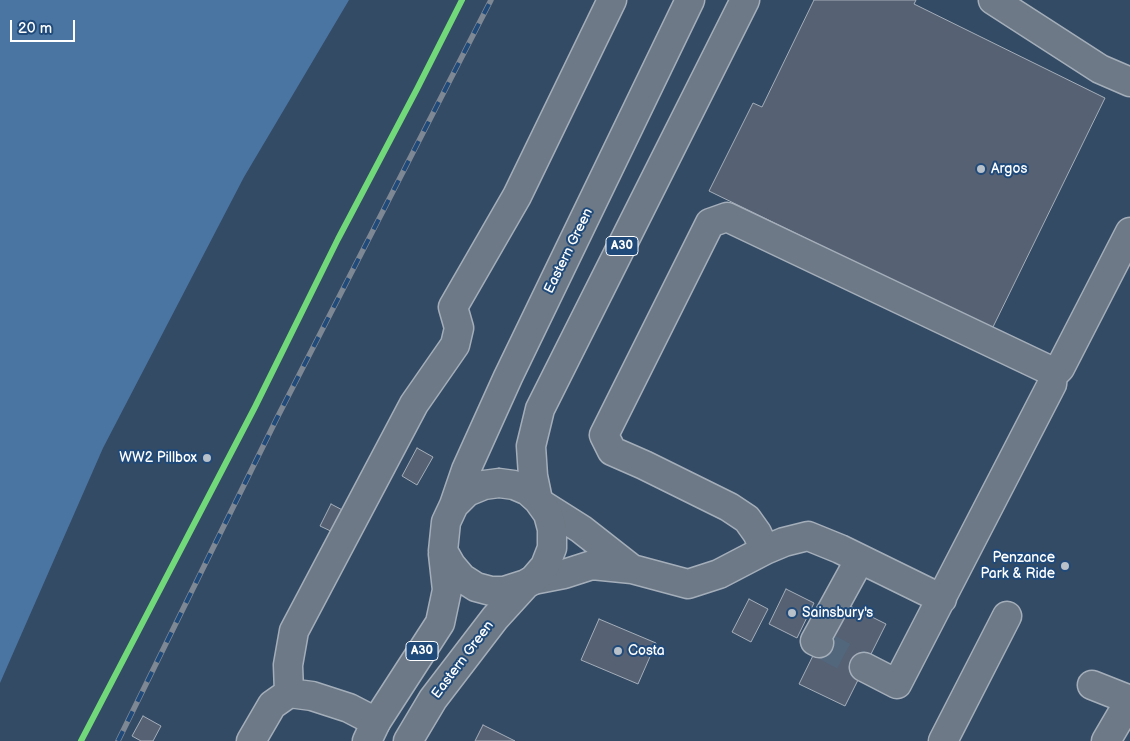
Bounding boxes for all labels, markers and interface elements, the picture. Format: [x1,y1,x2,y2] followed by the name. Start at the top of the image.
[12,10,78,42] scale bar
[18,19,52,38] text: 20 m
[991,161,1027,177] place label: Argos
[975,163,987,175] marker: Argos
[541,206,597,296] street label: Eastern Green
[606,237,638,256] road number: A30
[119,450,197,466] place label: WW2 Pillbox
[201,452,213,464] marker: WW2 Pillbox
[981,550,1055,582] place label: Penzance Park & Ride
[1059,560,1071,572] marker: Penzance Park & Ride
[802,605,873,621] place label: Sainsbury's
[786,607,798,619] marker: Sainsbury's
[428,618,498,702] street label: Eastern Green
[406,641,438,660] road number: A30
[628,643,665,659] place label: Costa
[612,645,624,657] marker: Costa

